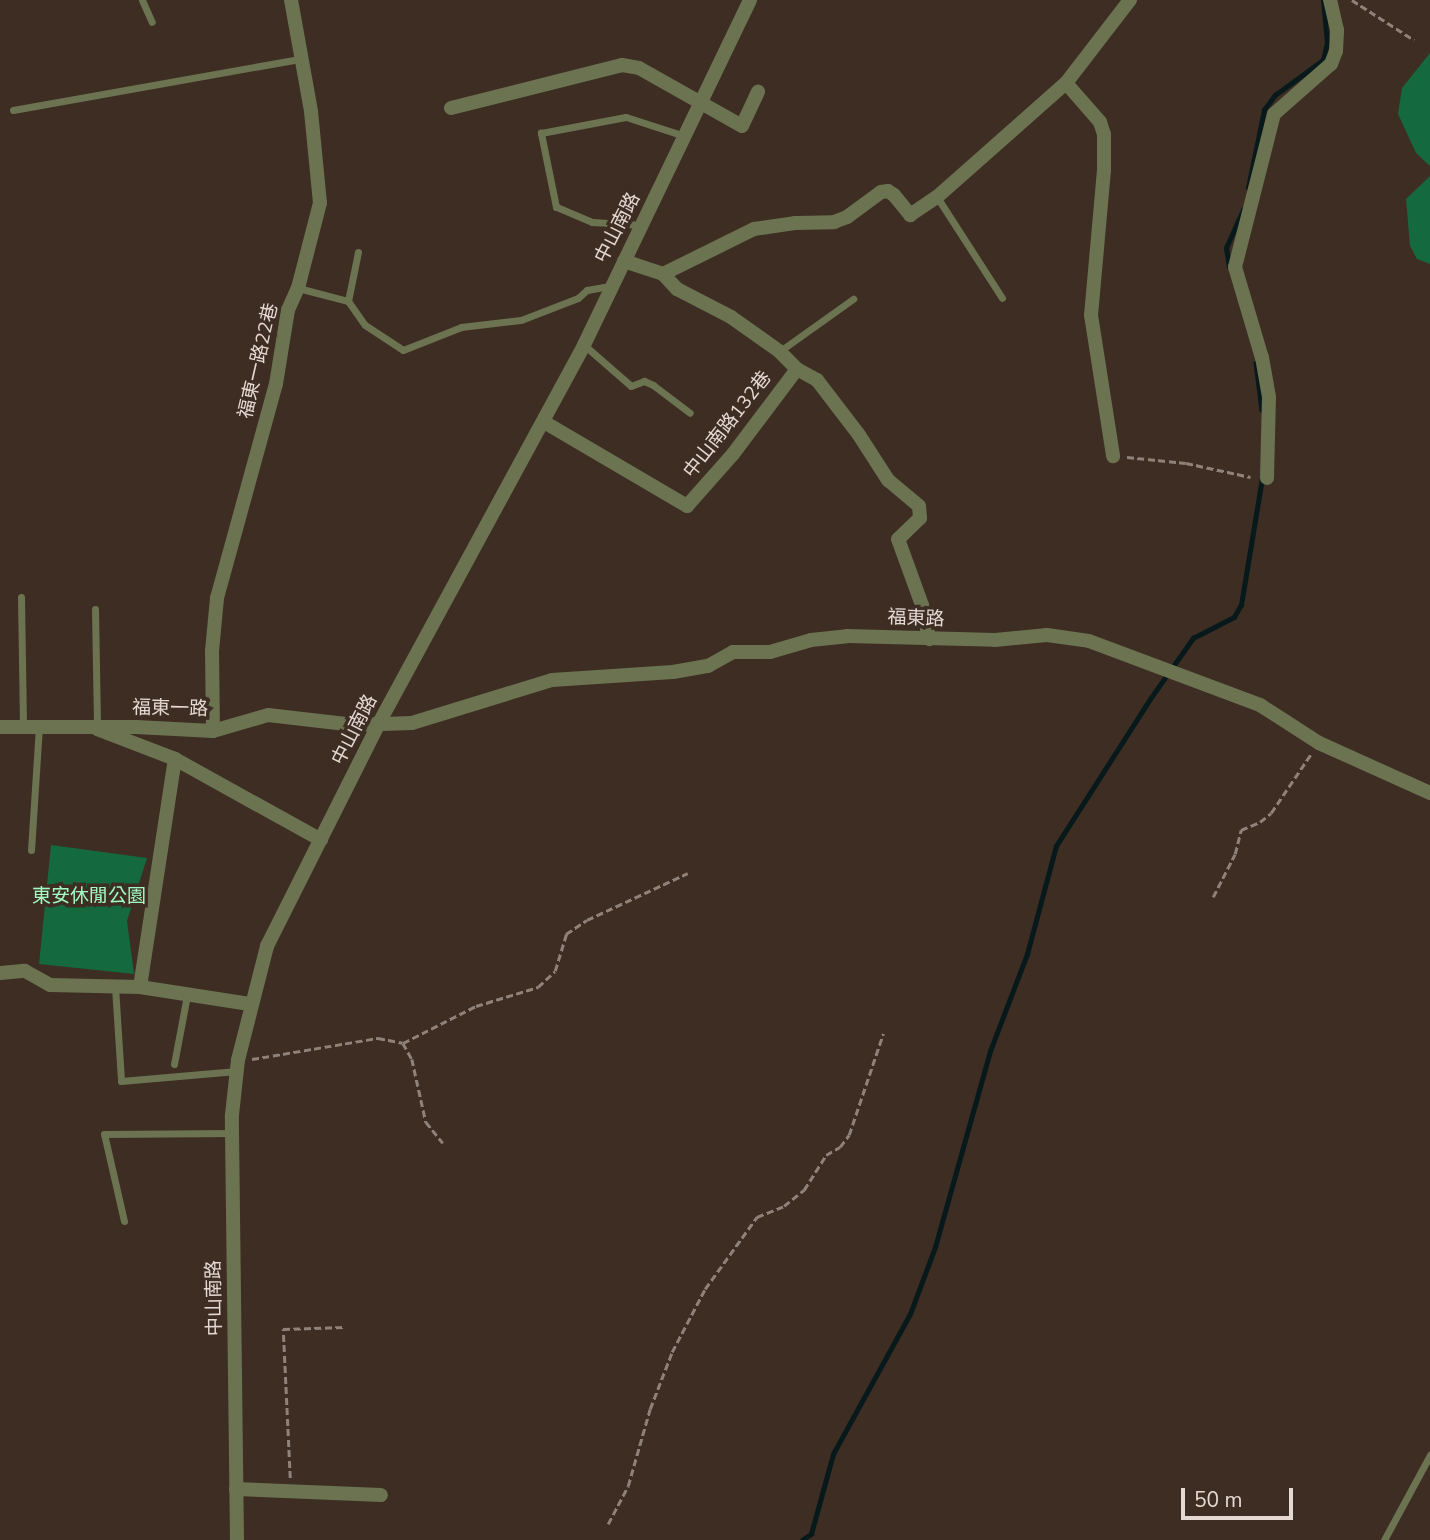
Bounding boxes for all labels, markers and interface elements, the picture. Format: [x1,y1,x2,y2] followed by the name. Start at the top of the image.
[591,189,645,267] street label: 中山南路
[235,301,283,421] street label: 福東一路22巷
[679,367,777,483] street label: 中山南路132巷
[887,607,945,631] street label: 福東路
[328,691,382,769] street label: 中山南路
[132,697,208,721] street label: 福東一路
[32,886,146,908] park label: 東安休閒公園
[203,1260,227,1336] street label: 中山南路
[1185,1474,1297,1518] scale bar
[1194,1486,1243,1514] text: 50 m

